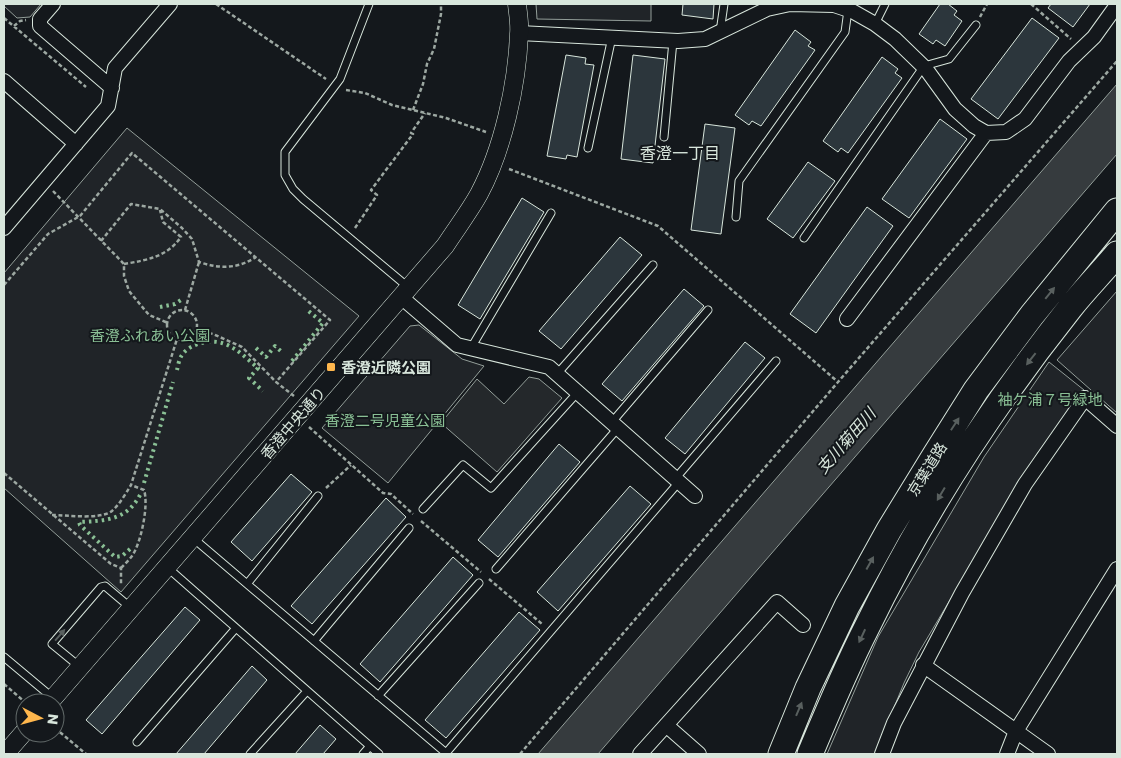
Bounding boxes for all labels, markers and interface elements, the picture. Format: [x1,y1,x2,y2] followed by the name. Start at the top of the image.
[640,142,720,165] district label: 香澄一丁目
[1045,287,1056,300] one-way arrow
[90,325,210,346] park label: 香澄ふれあい公園
[1025,352,1036,365] one-way arrow
[341,357,431,378] place label: 香澄近隣公園
[325,361,337,373] marker: 香澄近隣公園
[256,382,330,464] street label: 香澄中央通り
[997,389,1103,410] park label: 袖ケ浦７号緑地
[811,402,882,479] water label: 支川菊田川
[325,410,445,431] park label: 香澄二号児童公園
[950,418,959,431] one-way arrow
[902,438,952,500] street label: 京葉道路
[936,488,945,501] one-way arrow
[866,556,875,570] one-way arrow
[54,629,66,641] one-way arrow
[858,629,866,643] one-way arrow
[15,693,65,743] north arrow
[796,702,804,716] one-way arrow
[42,713,63,726] text: N

